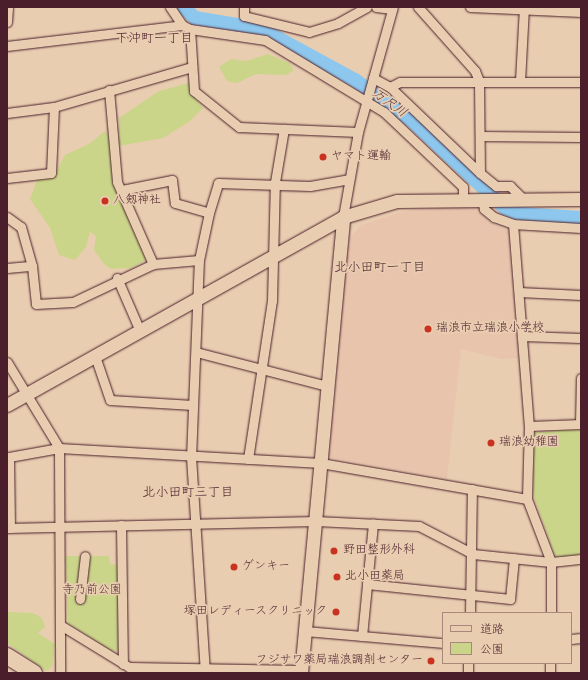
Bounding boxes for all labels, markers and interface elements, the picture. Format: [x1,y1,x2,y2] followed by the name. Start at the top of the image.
[115,31,193,47] district label: 下沖町一丁目
[369,86,409,122] water label: 万尺川
[331,150,391,164] place label: ヤマト運輸
[318,152,328,162] marker: ヤマト運輸
[113,194,161,208] place label: 八剱神社
[100,196,110,206] marker: 八剱神社
[335,260,425,276] district label: 北小田町一丁目
[436,322,544,336] place label: 瑞浪市立瑞浪小学校
[423,324,433,334] marker: 瑞浪市立瑞浪小学校
[499,436,559,450] place label: 瑞浪幼稚園
[486,438,496,448] marker: 瑞浪幼稚園
[143,485,233,501] district label: 北小田町三丁目
[343,544,415,558] place label: 野田整形外科
[328,545,340,557] marker: 野田整形外科
[242,560,290,574] place label: ゲンキー
[229,562,239,572] marker: ゲンキー
[345,570,405,584] place label: 北小田薬局
[332,572,342,582] marker: 北小田薬局
[62,584,122,598] park label: 寺乃前公園
[183,605,327,619] place label: 塚田レディースクリニック
[330,606,342,618] marker: 塚田レディースクリニック
[442,612,572,664] legend
[480,622,504,638] text: 道路
[480,642,504,658] text: 公園
[255,654,423,668] place label: フジサワ薬局瑞浪調剤センター
[426,656,436,666] marker: フジサワ薬局瑞浪調剤センター

